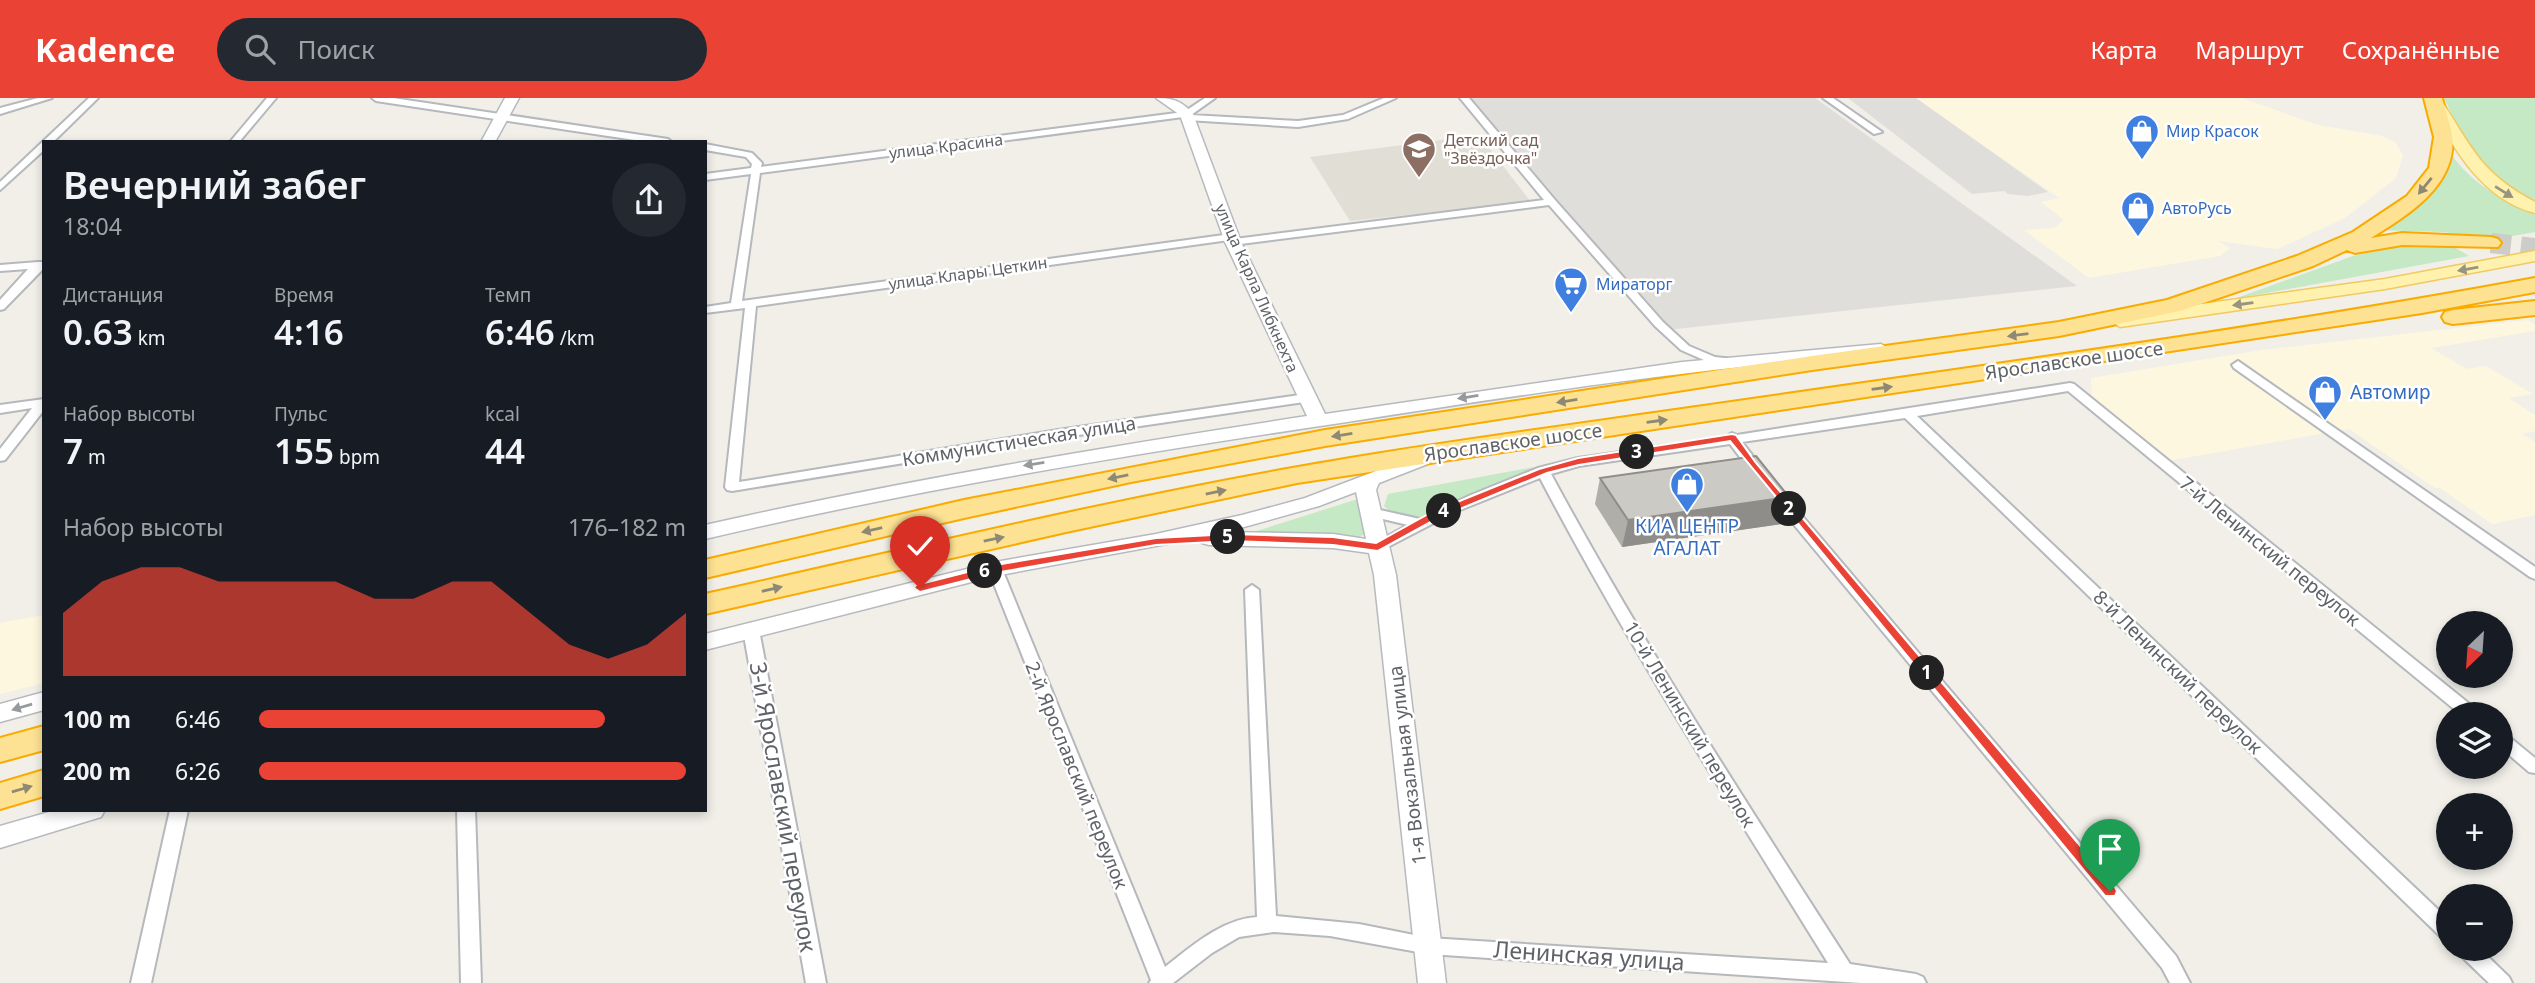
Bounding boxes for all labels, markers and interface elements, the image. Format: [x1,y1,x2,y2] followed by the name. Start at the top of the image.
[217,18,707,81] search box
[35,27,175,72] text: Kadence
[241,30,279,68] icon: search
[297,31,375,67] text: Поиск
[2090,33,2157,66] text: Карта
[2195,33,2304,66] text: Маршрут
[2342,33,2500,66] text: Сохранённые
[2123,112,2161,161] shop icon: Мир Красок
[2166,120,2259,142] place label: Мир Красок
[888,128,1004,164] street label: улица Красина
[1444,129,1539,169] place label: Детский сад "Звёздочка"
[1400,130,1438,179] school or university icon: Детский сад "Звёздочка"
[63,158,366,210] text: Вечерний забег
[612,163,686,237] button: share
[2418,178,2433,195] one-way arrow
[2495,186,2514,199] one-way arrow
[2119,189,2157,238] shop icon: АвтоРусь
[2162,197,2232,219] place label: АвтоРусь
[1210,200,1304,376] street label: улица Карла Либкнехта
[63,210,122,242] text: 18:04
[887,251,1049,295] street label: улица Клары Цеткин
[2457,264,2479,275] one-way arrow
[1552,265,1590,314] supermarket icon: Мираторг
[1596,273,1672,295] place label: Мираторг
[63,282,163,308] text: Дистанция
[274,282,334,308] text: Время
[485,282,531,308] text: Темп
[2232,299,2254,310] one-way arrow
[63,308,133,355] text: 0.63
[274,308,344,355] text: 4:16
[485,308,555,355] text: 6:46
[133,325,166,351] text: km
[555,325,595,351] text: /km
[2007,329,2029,340] one-way arrow
[1983,335,2165,385] street label: Ярославское шоссе
[2306,373,2344,422] shop icon: Автомир
[2350,379,2431,405] place label: Автомир
[1871,382,1893,393] one-way arrow
[1457,392,1479,403] one-way arrow
[1556,396,1578,407] one-way arrow
[63,401,195,427] text: Набор высоты
[274,401,328,427] text: Пульс
[485,401,520,427] text: kcal
[900,410,1138,472] street label: Коммунистическая улица
[1646,415,1668,426] one-way arrow
[1422,417,1604,467] street label: Ярославское шоссе
[63,427,83,474] text: 7
[274,427,334,474] text: 155
[485,427,525,474] text: 44
[1331,430,1353,441] one-way arrow
[1620,434,1654,470] pin: 3
[1631,438,1642,464] text: 3
[83,444,106,470] text: m
[334,444,380,470] text: bpm
[1023,459,1045,470] one-way arrow
[1668,465,1706,514] shop icon: КИА ЦЕНТР АГАЛАТ
[2174,470,2366,632] street label: 7-й Ленинский переулок
[1107,471,1129,482] one-way arrow
[1205,487,1227,498] one-way arrow
[1772,492,1806,526] pin: 2
[1426,494,1462,528] pin: 4
[1783,495,1794,521] text: 2
[1438,497,1449,523] text: 4
[63,511,223,543] text: Набор высоты
[568,511,686,543] text: 176–182 m
[1635,513,1739,561] place label: КИА ЦЕНТР АГАЛАТ
[890,516,950,588] pin
[1210,520,1246,555] pin: 5
[1222,523,1233,549] text: 5
[861,524,883,535] one-way arrow
[901,527,939,565] icon: check
[983,534,1005,545] one-way arrow
[968,554,1002,588] pin: 6
[979,557,990,583] text: 6
[761,583,783,594] one-way arrow
[2088,584,2268,760] street label: 8-й Ленинский переулок
[2436,611,2513,688] north arrow
[2436,611,2513,961] map controls
[1618,616,1762,832] street label: 10-й Ленинский переулок
[1910,656,1944,690] pin: 1
[1019,657,1135,893] street label: 2-й Ярославский переулок
[743,659,825,955] street label: 3-й Ярославский переулок
[1921,659,1932,685] text: 1
[1382,664,1432,866] street label: 1-я Вокзальная улица
[11,702,32,712] one-way arrow
[2436,702,2513,779] button: layers
[63,703,131,735] text: 100 m
[175,703,221,735] text: 6:46
[63,755,131,787] text: 200 m
[175,755,221,787] text: 6:26
[12,784,33,794] one-way arrow
[2436,793,2513,870] button: +
[2080,819,2140,891] pin
[2091,830,2129,868] icon: arrive
[2436,884,2513,961] button: −
[1492,932,1686,978] street label: Ленинская улица

